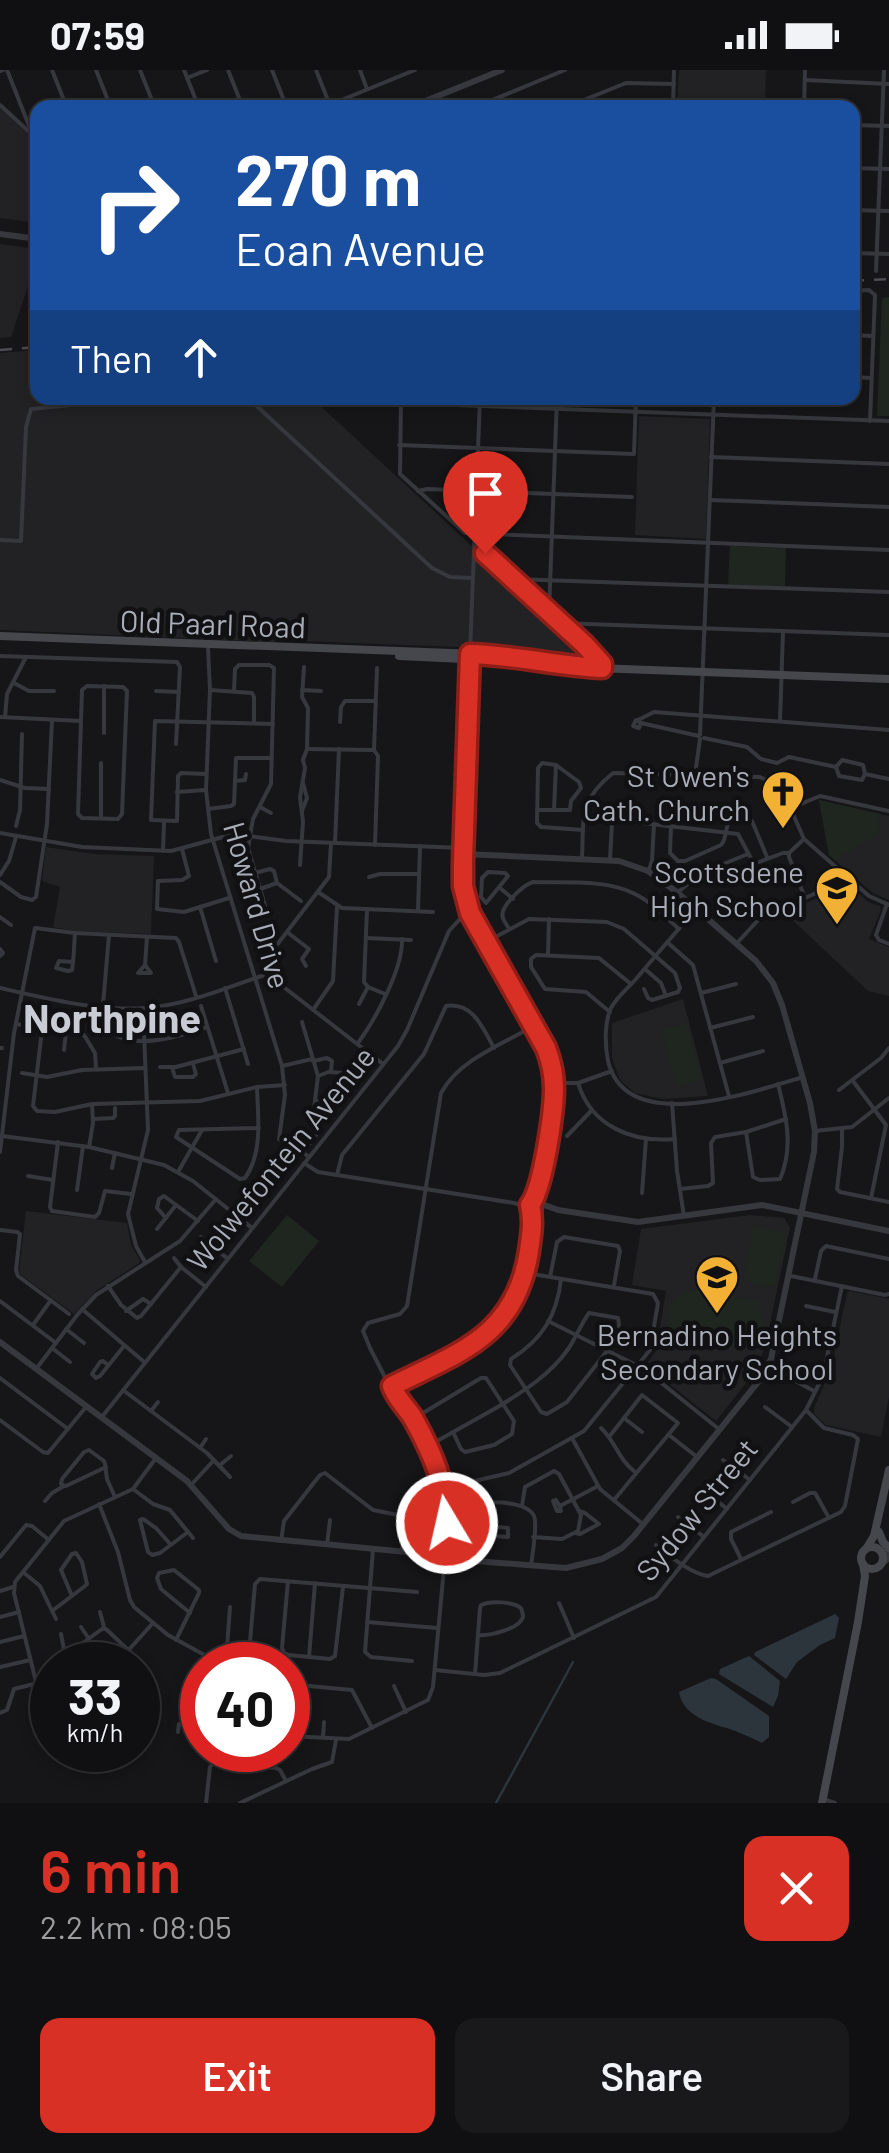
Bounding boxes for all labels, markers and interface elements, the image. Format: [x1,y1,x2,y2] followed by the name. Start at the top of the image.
[50,12,145,58] text: 07:59
[235,136,421,220] text: 270 m
[70,140,200,270] icon: right
[235,221,486,275] text: Eoan Avenue
[173,330,228,385] icon: ahead
[70,335,153,381] text: Then
[443,451,528,554] pin
[458,466,513,521] icon: arrive
[119,602,307,644] street label: Old Paarl Road
[583,757,750,827] place label: St Owen's Cath. Church
[760,769,806,830] church icon: St Owen's Cath. Church
[217,817,299,993] street label: Howard Drive
[650,853,804,923] place label: Scottsdene High School
[814,865,860,926] school or university icon: Scottsdene High School
[23,993,201,1041] district label: Northpine
[178,1038,382,1278] street label: Wolwefontein Avenue
[694,1254,740,1315] school or university icon: Bernadino Heights Secondary School
[597,1316,837,1386] place label: Bernadino Heights Secondary School
[628,1431,764,1587] street label: Sydow Street
[395,1471,499,1575] position arrow
[180,1642,310,1772] speed limit sign: 40
[68,1665,122,1725] text: 33
[67,1717,123,1747] text: km/h
[40,1833,181,1905] text: 6 min
[744,1836,849,1941] button: close
[40,1907,232,1945] text: 2.2 km · 08:05
[40,2018,435,2133] button: Exit
[455,2018,849,2133] button: Share

